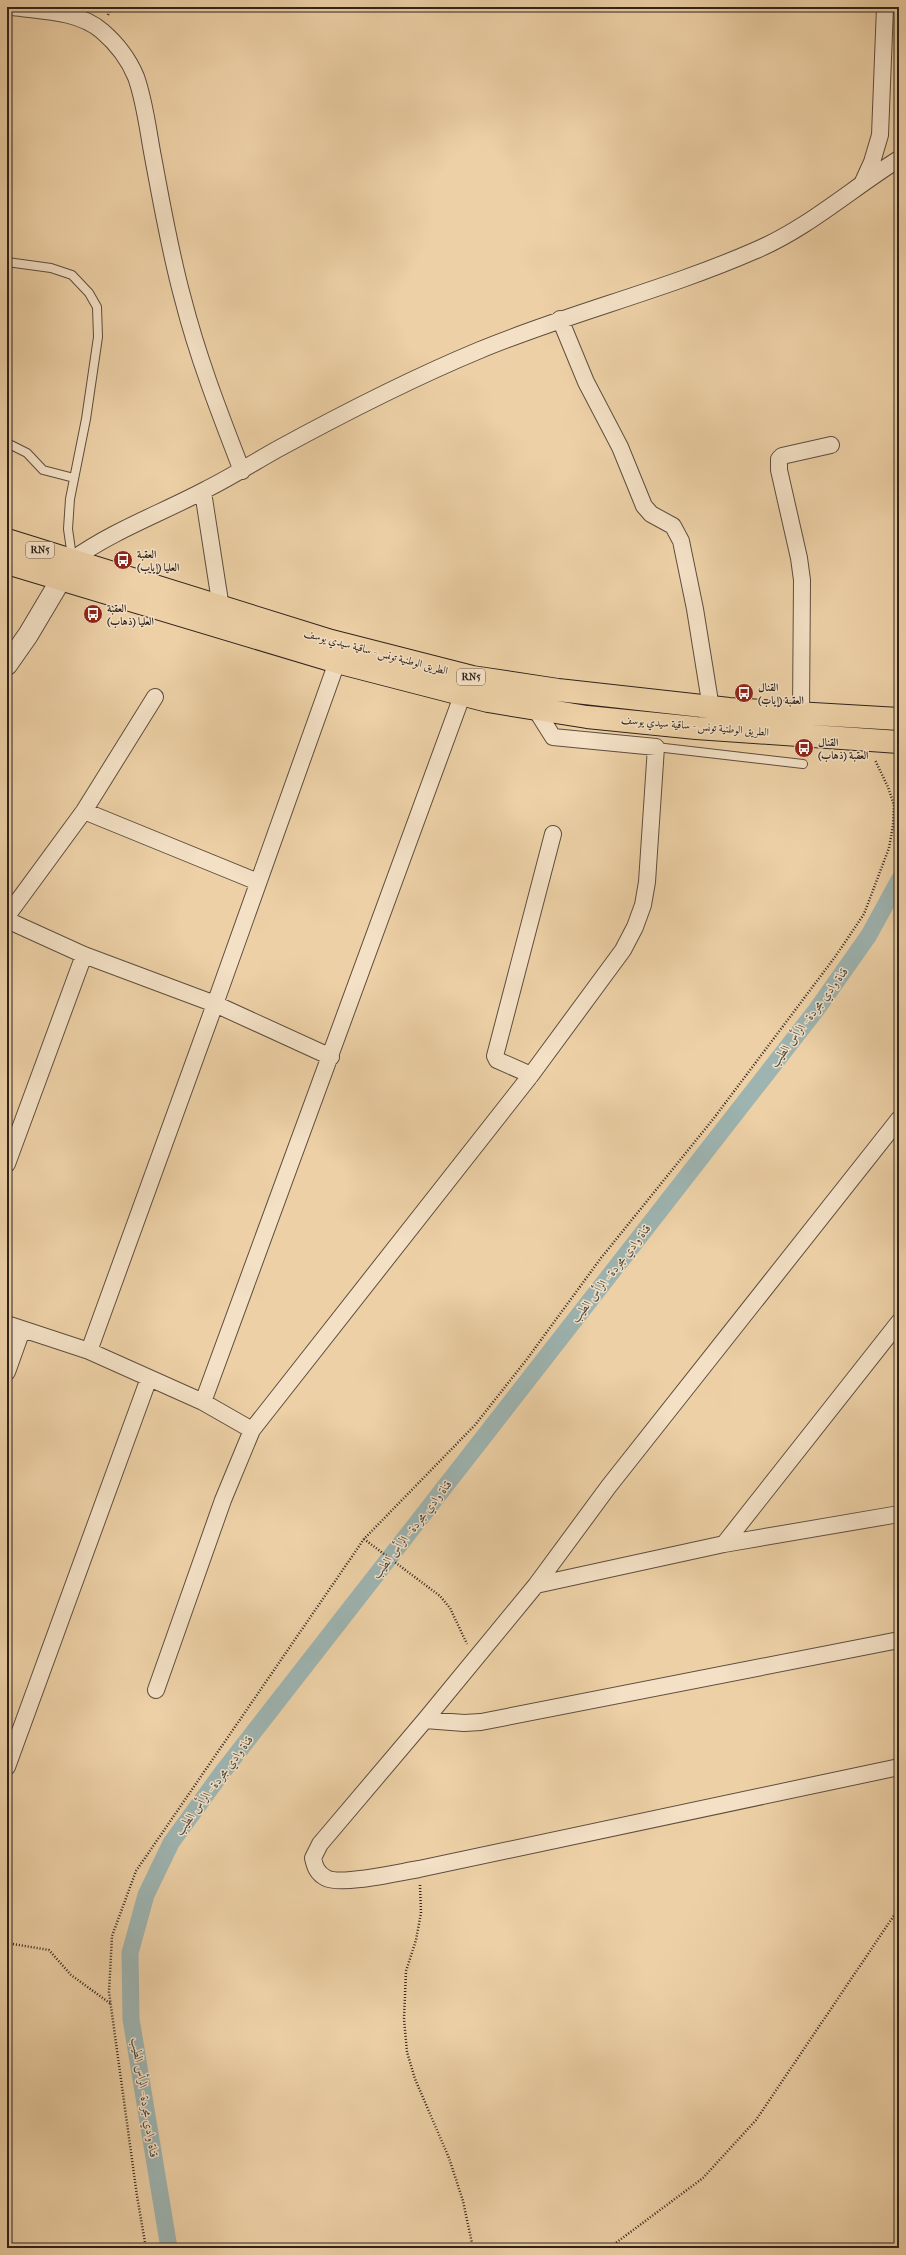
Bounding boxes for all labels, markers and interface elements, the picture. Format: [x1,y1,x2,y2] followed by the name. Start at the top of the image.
[26,542,54,558] road number: RN5
[137,548,179,575] place label: العقبة العليا (إياب)
[112,549,134,571] bus stop icon: العقبة العليا (إياب)
[107,602,154,629] place label: العقبة العليا (ذهاب)
[82,603,104,625] bus stop icon: العقبة العليا (ذهاب)
[302,626,449,679] street label: الطريق الوطنية تونس - ساقية سيدي يوسف
[457,669,485,685] road number: RN5
[758,681,804,708] place label: القنال العقبة (إياب)
[733,682,755,704] bus stop icon: القنال العقبة (إياب)
[620,713,770,741] street label: الطريق الوطنية تونس - ساقية سيدي يوسف
[818,736,868,763] place label: القنال العقبة (ذهاب)
[793,737,815,759] bus stop icon: القنال العقبة (ذهاب)
[766,964,854,1072] water label: قناة وادي مجردة - الرأس الطيب
[567,1220,656,1327] water label: قناة وادي مجردة - الرأس الطيب
[368,1476,457,1583] water label: قناة وادي مجردة - الرأس الطيب
[171,1732,259,1840] water label: قناة وادي مجردة - الرأس الطيب
[126,2037,162,2160] water label: قناة وادي مجردة - الرأس الطيب

